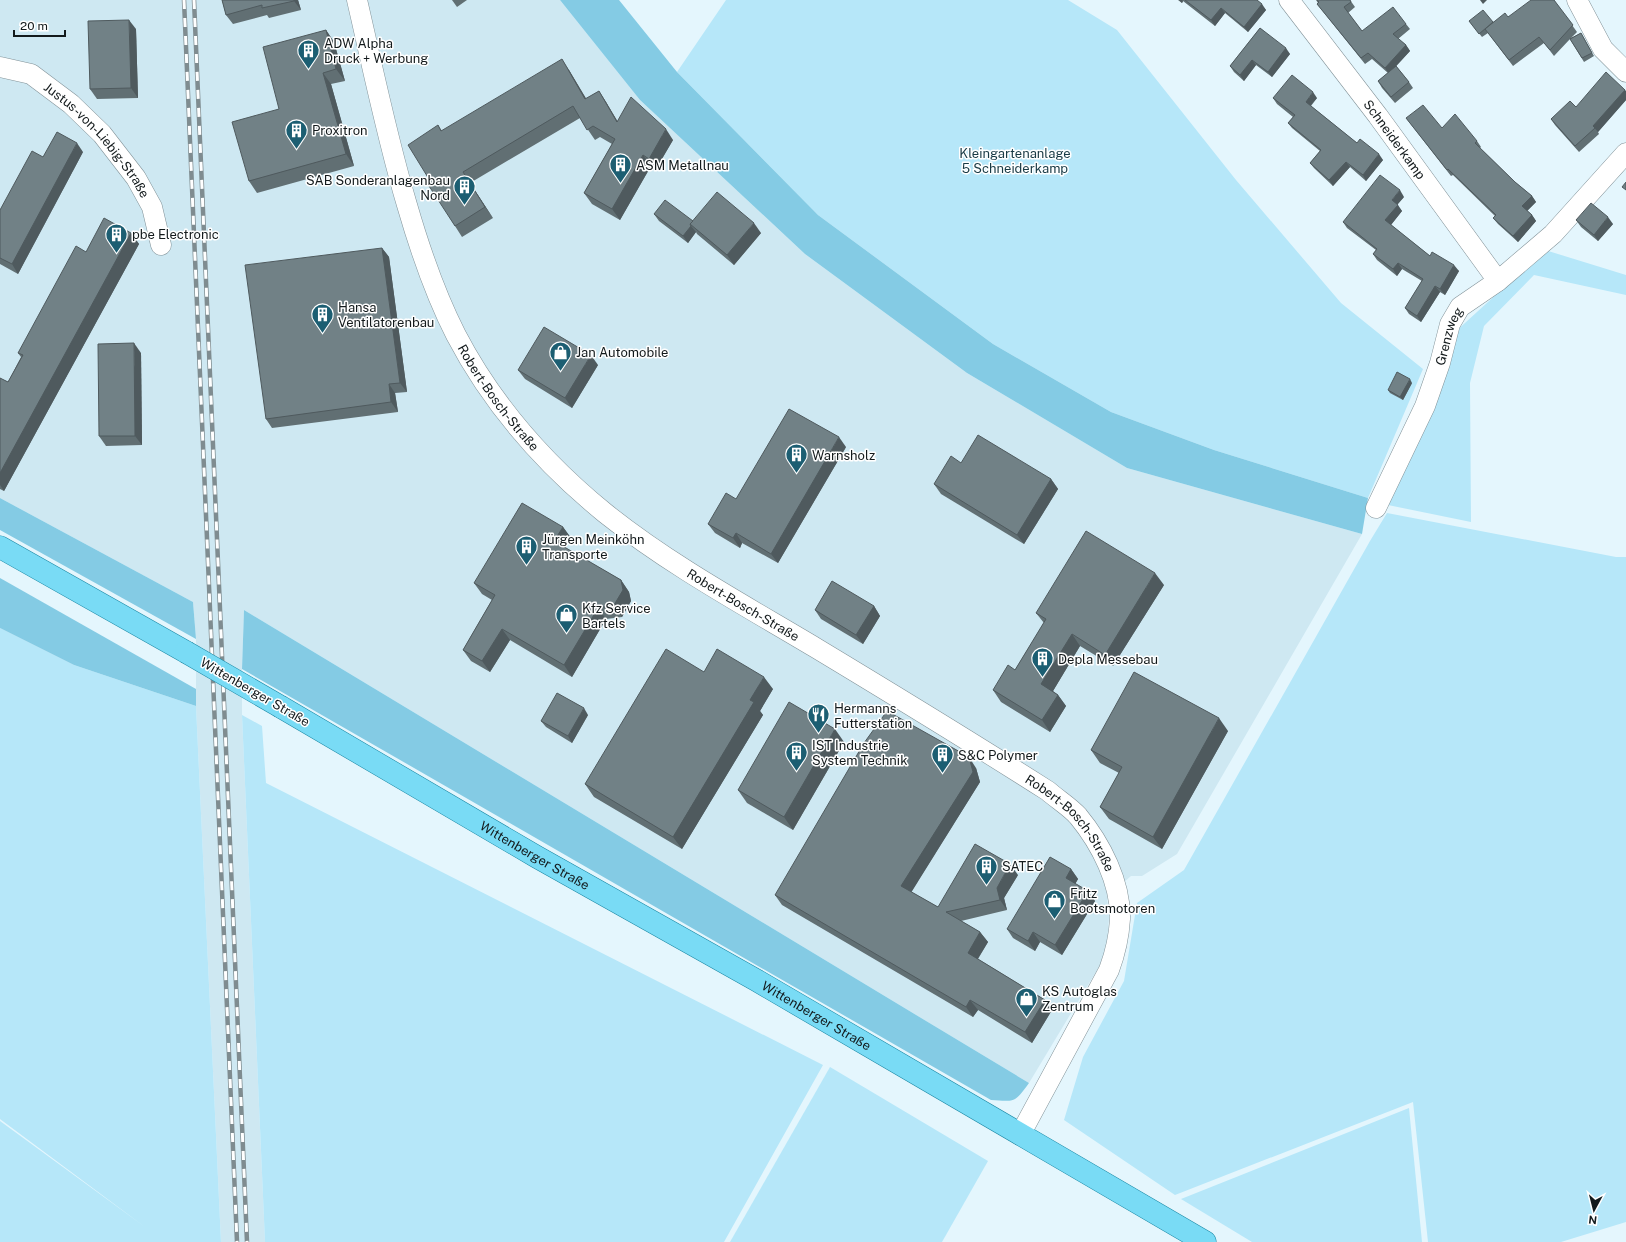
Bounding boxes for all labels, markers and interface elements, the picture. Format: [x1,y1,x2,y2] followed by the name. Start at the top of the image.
[14,12,65,38] scale bar
[20,19,48,33] text: 20 m
[324,36,428,66] place label: ADW Alpha Druck + Werbung
[295,37,321,70] building icon: ADW Alpha Druck + Werbung
[41,79,153,200] street label: Justus-von-Liebig-Straße
[1361,97,1429,182] street label: Schneiderkamp
[284,117,310,150] building icon: Proxitron
[312,123,368,138] place label: Proxitron
[959,146,1071,176] park label: Kleingartenanlage 5 Schneiderkamp
[608,152,634,185] building icon: ASM Metallnau
[636,158,729,173] place label: ASM Metallnau
[306,173,450,203] place label: SAB Sonderanlagenbau Nord
[452,174,478,207] building icon: SAB Sonderanlagenbau Nord
[104,221,130,254] building icon: pbe Electronic
[132,227,219,242] place label: pbe Electronic
[338,300,434,330] place label: Hansa Ventilatorenbau
[310,301,336,334] building icon: Hansa Ventilatorenbau
[1432,304,1466,367] street label: Grenzweg
[548,339,574,372] shop icon: Jan Automobile
[455,342,542,454] street label: Robert-Bosch-Straße
[576,345,668,360] place label: Jan Automobile
[783,442,809,475] building icon: Warnsholz
[812,448,875,463] place label: Warnsholz
[542,532,644,562] place label: Jürgen Meinköhn Transporte
[513,533,539,566] building icon: Jürgen Meinköhn Transporte
[684,565,802,644] street label: Robert-Bosch-Straße
[582,601,651,631] place label: Kfz Service Bartels
[554,602,580,635] shop icon: Kfz Service Bartels
[1029,646,1055,679] building icon: Depla Messebau
[1058,652,1158,667] place label: Depla Messebau
[198,655,312,729] street label: Wittenberger Straße
[834,701,912,731] place label: Hermanns Futterstation
[806,702,832,735] restaurant icon: Hermanns Futterstation
[812,738,907,768] place label: IST Industrie System Technik
[783,739,809,772] building icon: IST Industrie System Technik
[930,742,956,775] building icon: S&C Polymer
[958,748,1038,763] place label: S&C Polymer
[1023,771,1118,874] street label: Robert-Bosch-Straße
[477,818,592,893] street label: Wittenberger Straße
[974,853,1000,886] building icon: SATEC
[1002,859,1043,874] place label: SATEC
[1070,886,1155,916] place label: Fritz Bootsmotoren
[1041,887,1067,920] shop icon: Fritz Bootsmotoren
[759,978,874,1053] street label: Wittenberger Straße
[1042,984,1117,1014] place label: KS Autoglas Zentrum
[1014,985,1040,1018] shop icon: KS Autoglas Zentrum
[1574,1190,1614,1230] north arrow
[1588,1213,1598,1226] text: N

